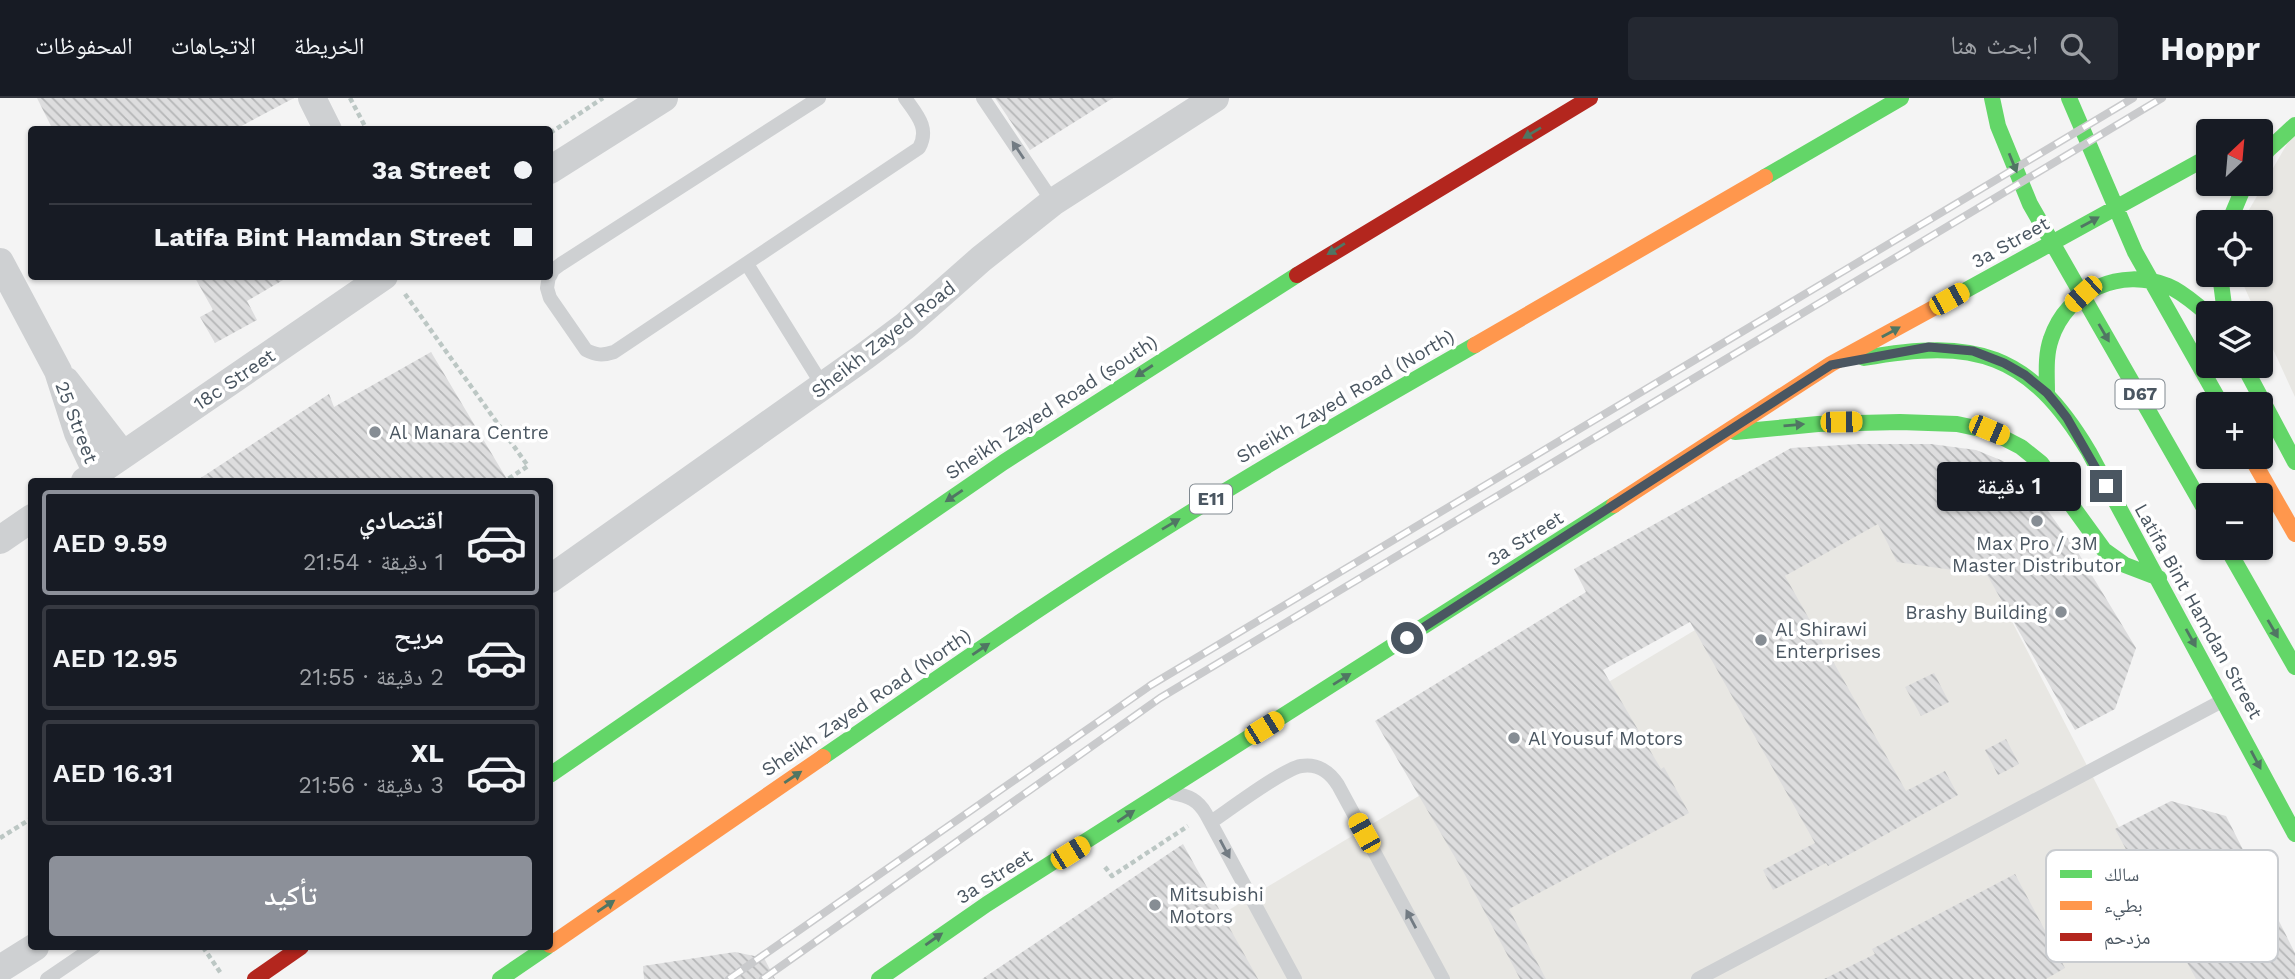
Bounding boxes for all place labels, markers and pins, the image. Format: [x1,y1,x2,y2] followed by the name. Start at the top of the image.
[389,421,549,444] place label: Al Manara Centre
[367,424,383,440] marker: Al Manara Centre
[2029,513,2045,529] marker: Max Pro / 3M Master Distributor
[1952,532,2122,577] place label: Max Pro / 3M Master Distributor
[1905,601,2048,624] place label: Brashy Building
[2053,604,2069,620] marker: Brashy Building
[1775,618,1881,663] place label: Al Shirawi Enterprises
[1753,632,1769,648] marker: Al Shirawi Enterprises
[1528,727,1683,750] place label: Al Yousuf Motors
[1506,730,1522,746] marker: Al Yousuf Motors
[1169,883,1264,928] place label: Mitsubishi Motors
[1147,897,1163,913] marker: Mitsubishi Motors

